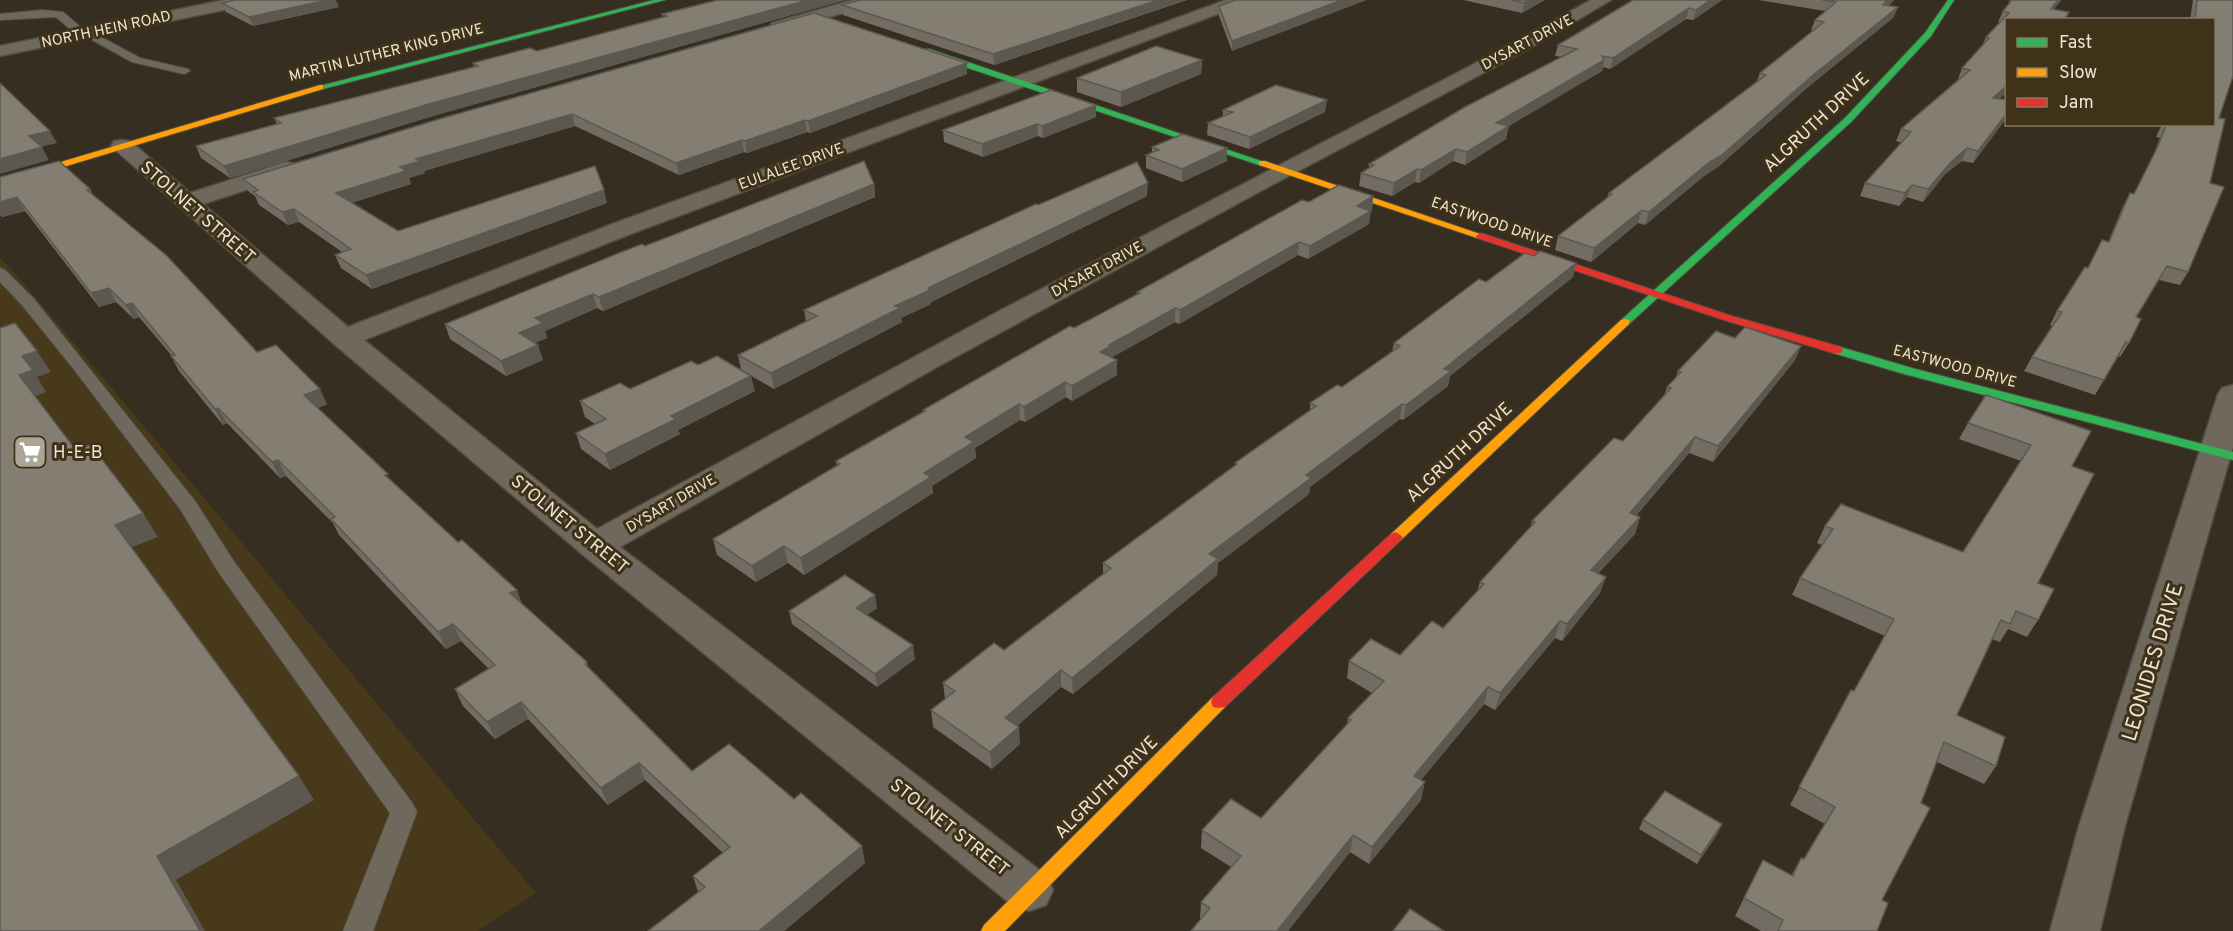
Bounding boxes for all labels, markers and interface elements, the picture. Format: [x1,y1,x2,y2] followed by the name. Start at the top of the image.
[40,7,173,53] street label: NORTH HEIN ROAD
[1479,11,1577,75] street label: DYSART DRIVE
[2005,18,2215,126] legend
[287,20,486,87] street label: MARTIN LUTHER KING DRIVE
[2059,32,2092,55] text: Fast
[2059,62,2097,85] text: Slow
[1759,68,1875,178] street label: ALGRUTH DRIVE
[2059,92,2094,115] text: Jam
[736,140,847,195] street label: EULALEE DRIVE
[135,157,259,270] street label: STOLNET STREET
[1428,194,1555,253] street label: EASTWOOD DRIVE
[1049,238,1147,302] street label: DYSART DRIVE
[1891,342,2019,393] street label: EASTWOOD DRIVE
[1402,398,1518,508] street label: ALGRUTH DRIVE
[12,434,48,470] supermarket icon: H-E-B
[53,442,103,465] place label: H-E-B
[505,470,633,580] street label: STOLNET STREET
[623,471,720,538] street label: DYSART DRIVE
[2117,580,2190,745] street label: LEONIDES DRIVE
[1051,732,1164,845] street label: ALGRUTH DRIVE
[885,774,1013,882] street label: STOLNET STREET

